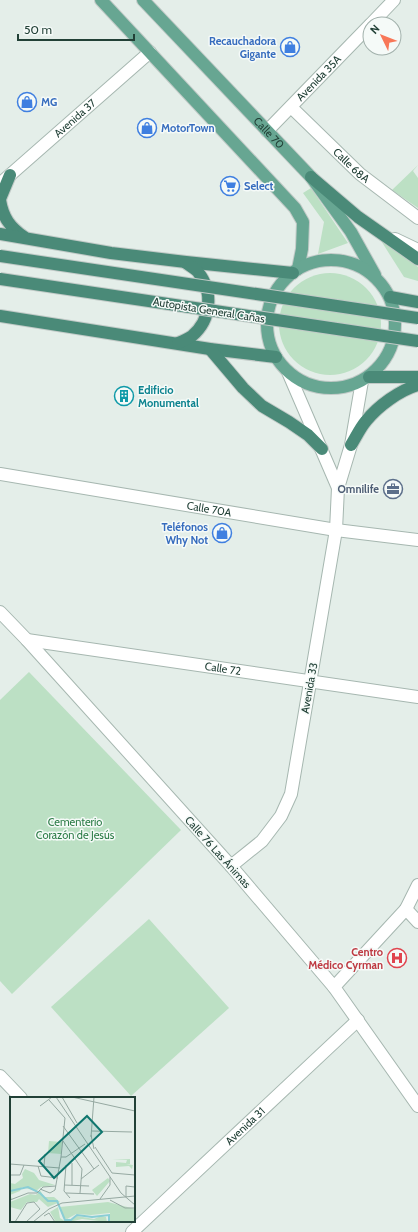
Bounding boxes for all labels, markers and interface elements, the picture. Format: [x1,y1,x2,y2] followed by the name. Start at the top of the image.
[18,16,134,42] scale bar
[362,16,402,56] north arrow
[24,22,52,37] text: 50 m
[367,22,382,37] text: N
[209,34,277,61] place label: Recauchadora Gigante
[279,36,301,58] shop icon: Recauchadora Gigante
[293,52,344,104] street label: Avenida 35A
[16,91,38,113] shop icon: MG
[41,95,57,109] place label: MG
[51,96,99,140] street label: Avenida 37
[251,114,288,152] street label: Calle 70
[136,117,158,139] shop icon: MotorTown
[161,121,215,135] place label: MotorTown
[330,145,373,186] street label: Calle 68A
[219,175,241,197] supermarket icon: Select
[244,179,274,193] place label: Select
[152,294,266,326] street label: Autopista General Cañas
[138,383,199,410] place label: Edificio Monumental
[113,385,135,407] building icon: Edificio Monumental
[382,478,404,500] office icon: Omnilife
[338,482,379,496] place label: Omnilife
[186,498,233,520] street label: Calle 70A
[162,520,208,547] place label: Teléfonos Why Not
[211,522,233,544] shop icon: Teléfonos Why Not
[204,659,242,678] street label: Calle 72
[298,661,320,715] street label: Avenida 33
[182,813,254,891] street label: Calle 76 Las Ánimas
[36,815,115,842] park label: Cementerio Corazón de Jesús
[308,945,383,972] place label: Centro Médico Cyrman
[386,947,408,969] hospital icon: Centro Médico Cyrman
[10,1097,135,1222] inset map
[222,1104,268,1148] street label: Avenida 31

